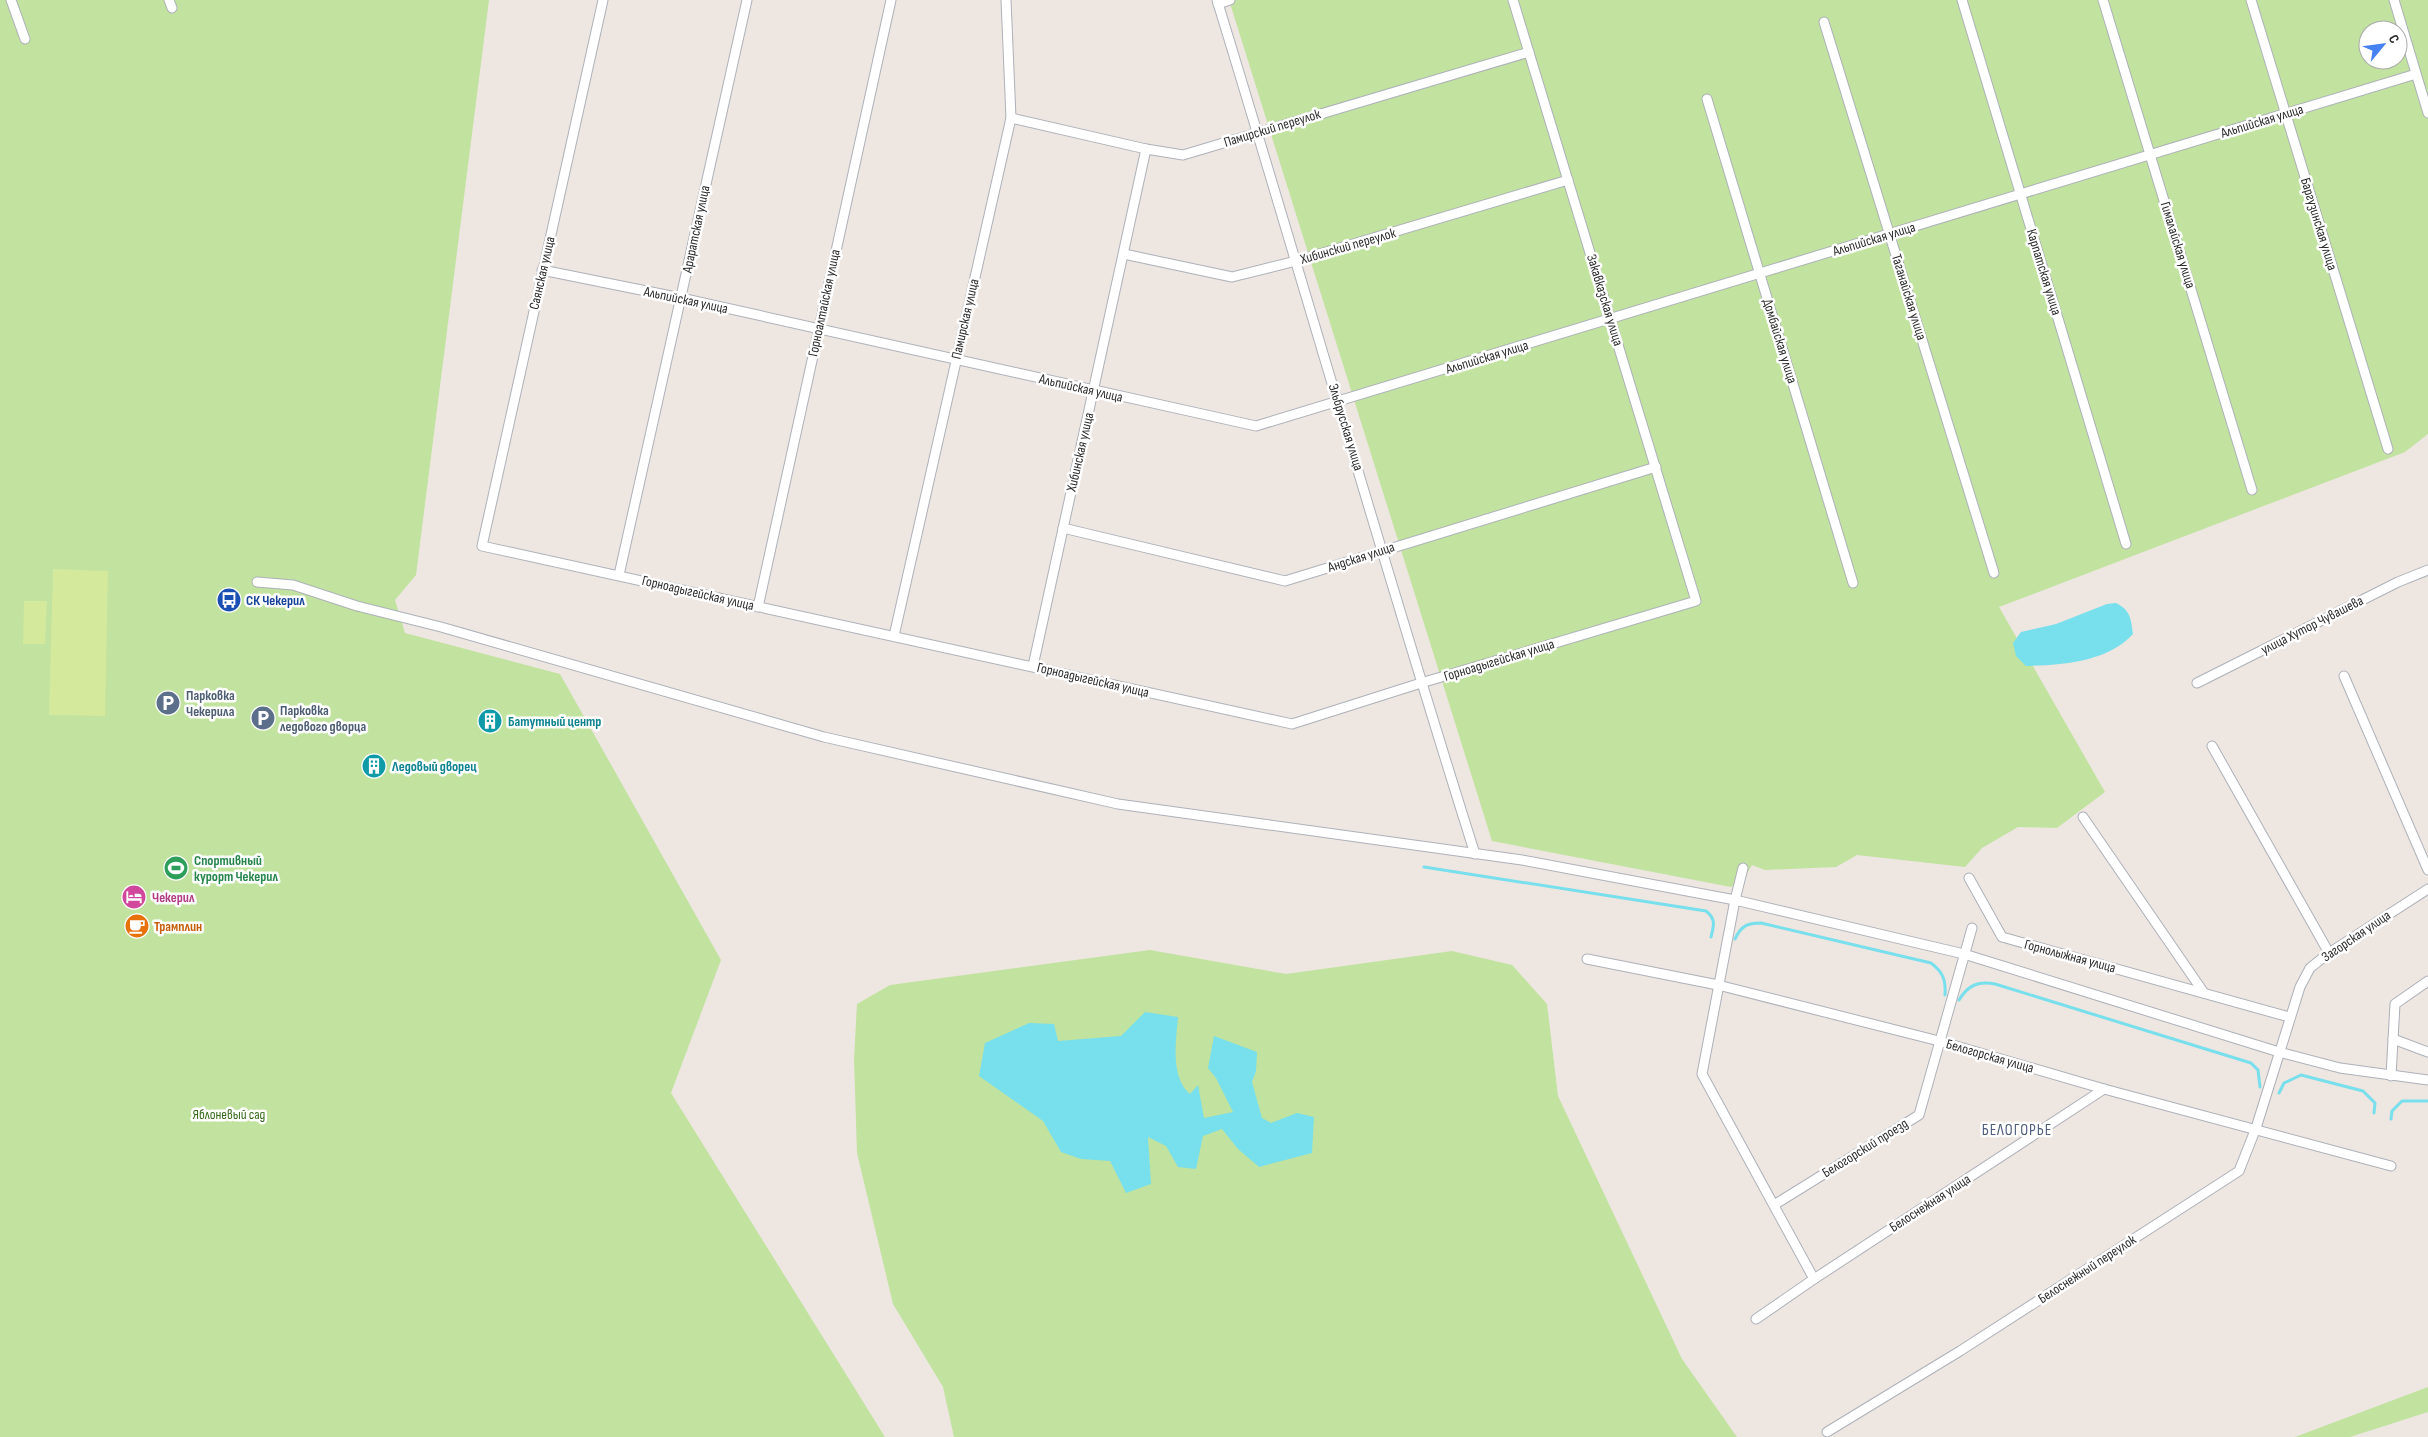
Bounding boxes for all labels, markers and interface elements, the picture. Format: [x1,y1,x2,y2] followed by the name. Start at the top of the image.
[2358,20,2408,70] north arrow
[2385,32,2403,46] text: С
[2218,100,2305,142] street label: Альпийская улица
[1222,105,1323,151] street label: Памирский переулок
[2297,176,2341,272] street label: Баргузинская улица
[678,184,714,275] street label: Араратская улица
[2157,200,2199,290] street label: Гималайская улица
[1830,218,1917,260] street label: Альпийская улица
[1297,224,1398,268] street label: Хибинский переулок
[2023,227,2065,317] street label: Карпатская улица
[525,235,559,311] street label: Саянская улица
[804,248,844,358] street label: Горноалтайская улица
[1583,252,1627,348] street label: Закавказская улица
[1888,252,1930,342] street label: Таганайская улица
[947,277,983,361] street label: Памирская улица
[642,283,730,317] street label: Альпийская улица
[1759,297,1801,385] street label: Домбайская улица
[1443,336,1530,378] street label: Альпийская улица
[1037,370,1124,406] street label: Альпийская улица
[1325,381,1367,473] street label: Эльбрусская улица
[1062,411,1097,494] street label: Хибинская улица
[1325,538,1397,576] street label: Андская улица
[640,572,756,614] street label: Горноадыгейская улица
[216,587,242,613] bus stop icon: СК Чекерил
[246,592,305,609] place label: СК Чекерил
[2258,592,2366,658] street label: улица Хутор Чувашева
[1442,635,1556,685] street label: Горноадыгейская улица
[1035,659,1151,701] street label: Горноадыгейская улица
[186,687,235,720] place label: Парковка Чекерила
[155,690,181,716] parking icon: Парковка Чекерила
[280,702,366,735] place label: Парковка ледового дворца
[250,705,276,731] parking icon: Парковка ледового дворца
[477,708,503,734] building icon: Батутный центр
[508,713,601,730] place label: Батутный центр
[361,753,387,779] building icon: Ледовый дворец
[391,758,477,775] place label: Ледовый дворец
[194,852,278,885] place label: Спортивный курорт Чекерил
[163,855,189,881] sports icon: Спортивный курорт Чекерил
[121,884,147,910] hotel icon: Чекерил
[152,889,195,906] place label: Чекерил
[2318,907,2394,965] street label: Загорская улица
[124,913,150,939] cafe icon: Трамплин
[154,918,202,935] place label: Трамплин
[2022,936,2118,976] street label: Горнолыжная улица
[1944,1035,2036,1077] street label: Белогорская улица
[193,1106,265,1123] park label: Яблоневый сад
[1819,1115,1911,1181] street label: Белогорский проезд
[1982,1121,2052,1140] district label: БЕЛОГОРЬЕ
[1886,1170,1974,1236] street label: Белоснежная улица
[2035,1231,2140,1307] street label: Белоснежный переулок

